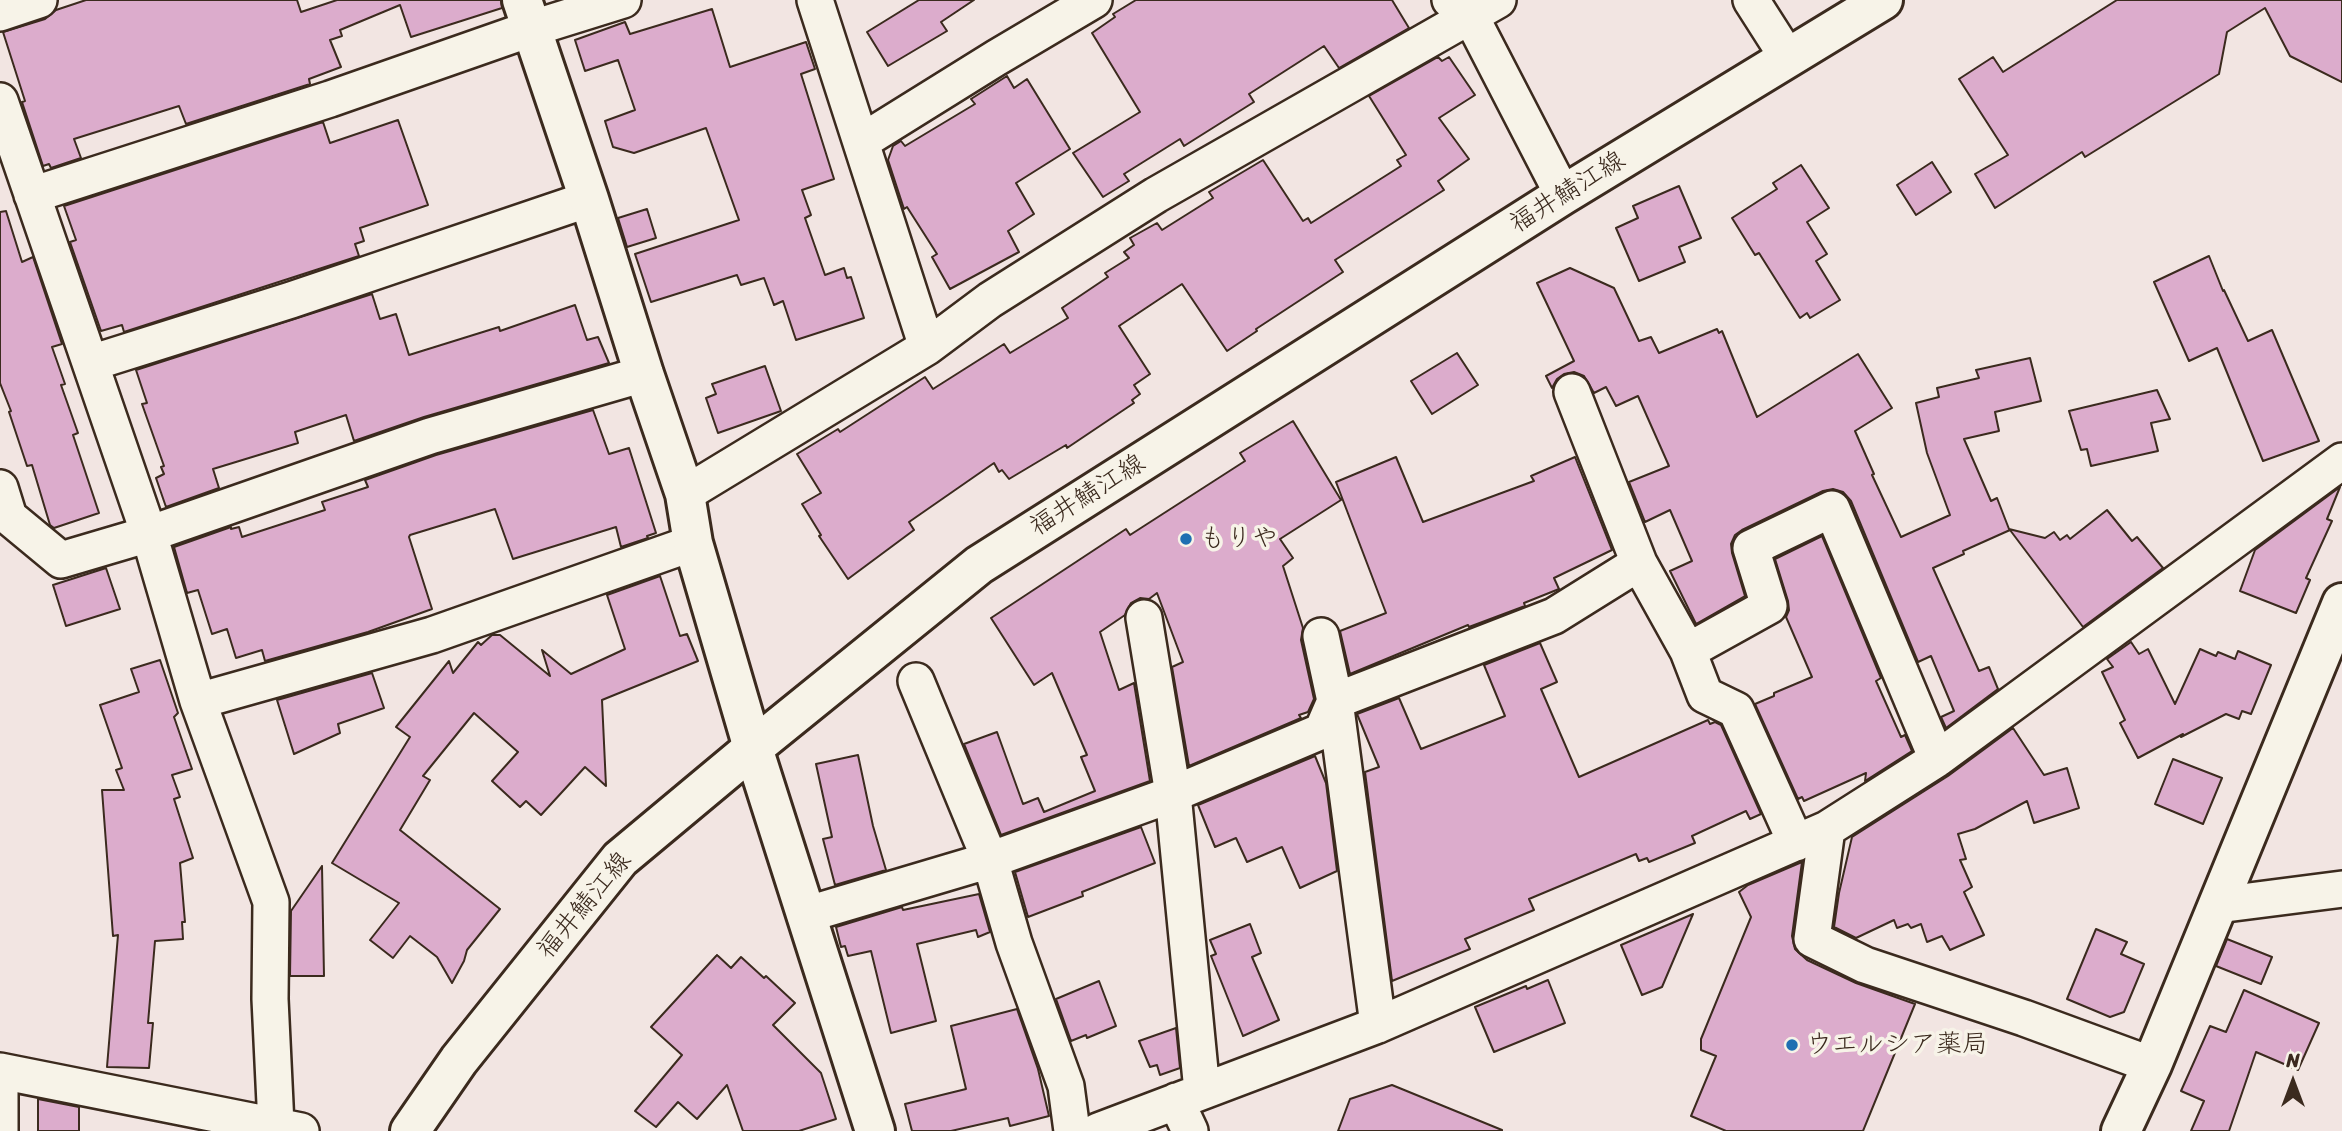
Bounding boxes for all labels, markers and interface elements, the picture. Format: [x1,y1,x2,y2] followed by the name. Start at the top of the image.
[1505,145,1631,241] street label: 福井鯖江線
[1025,448,1151,544] street label: 福井鯖江線
[1200,523,1278,555] place label: もりや
[1178,531,1194,547] marker: もりや
[531,846,639,966] street label: 福井鯖江線
[1806,1029,1988,1061] place label: ウエルシア薬局
[1784,1037,1800,1053] marker: ウエルシア薬局
[2286,1044,2300,1077] text: N
[2258,1047,2328,1117] north arrow

